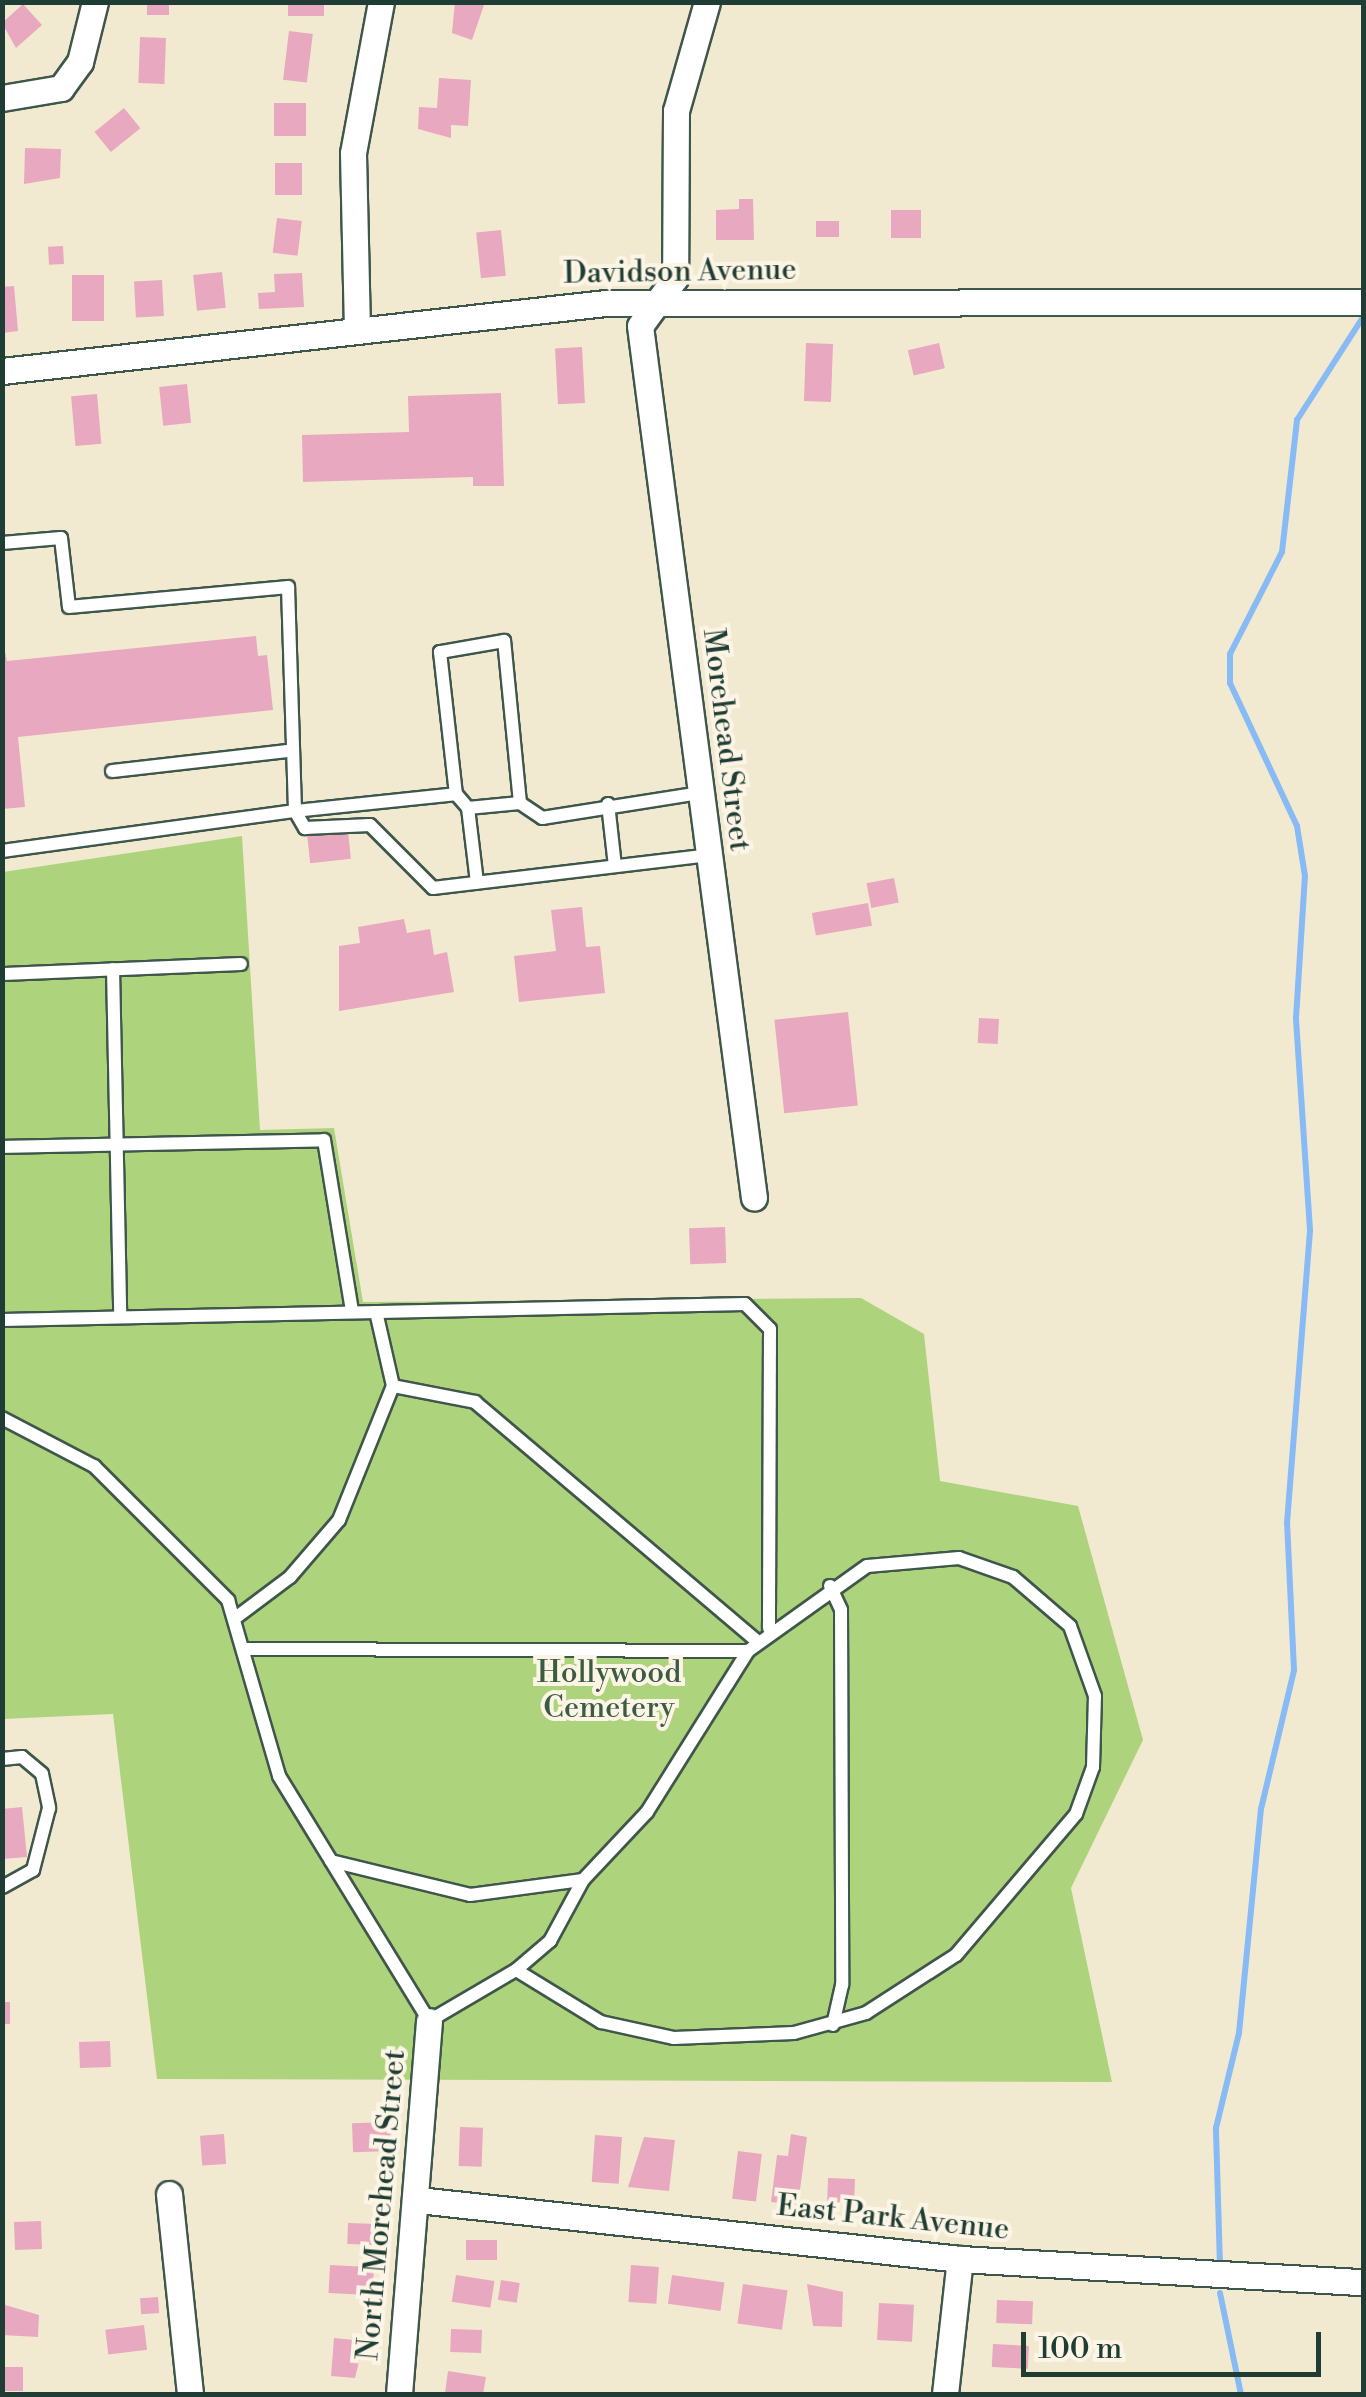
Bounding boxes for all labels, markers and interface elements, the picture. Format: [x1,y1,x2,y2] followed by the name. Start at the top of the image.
[563,252,797,292] street label: Davidson Avenue
[694,627,758,853] street label: Morehead Street
[537,1655,681,1726] park label: Hollywood Cemetery
[350,2048,414,2362] street label: North Morehead Street
[775,2188,1011,2248] street label: East Park Avenue
[1026,2312,1326,2374] scale bar
[1038,2330,1122,2368] text: 100 m

